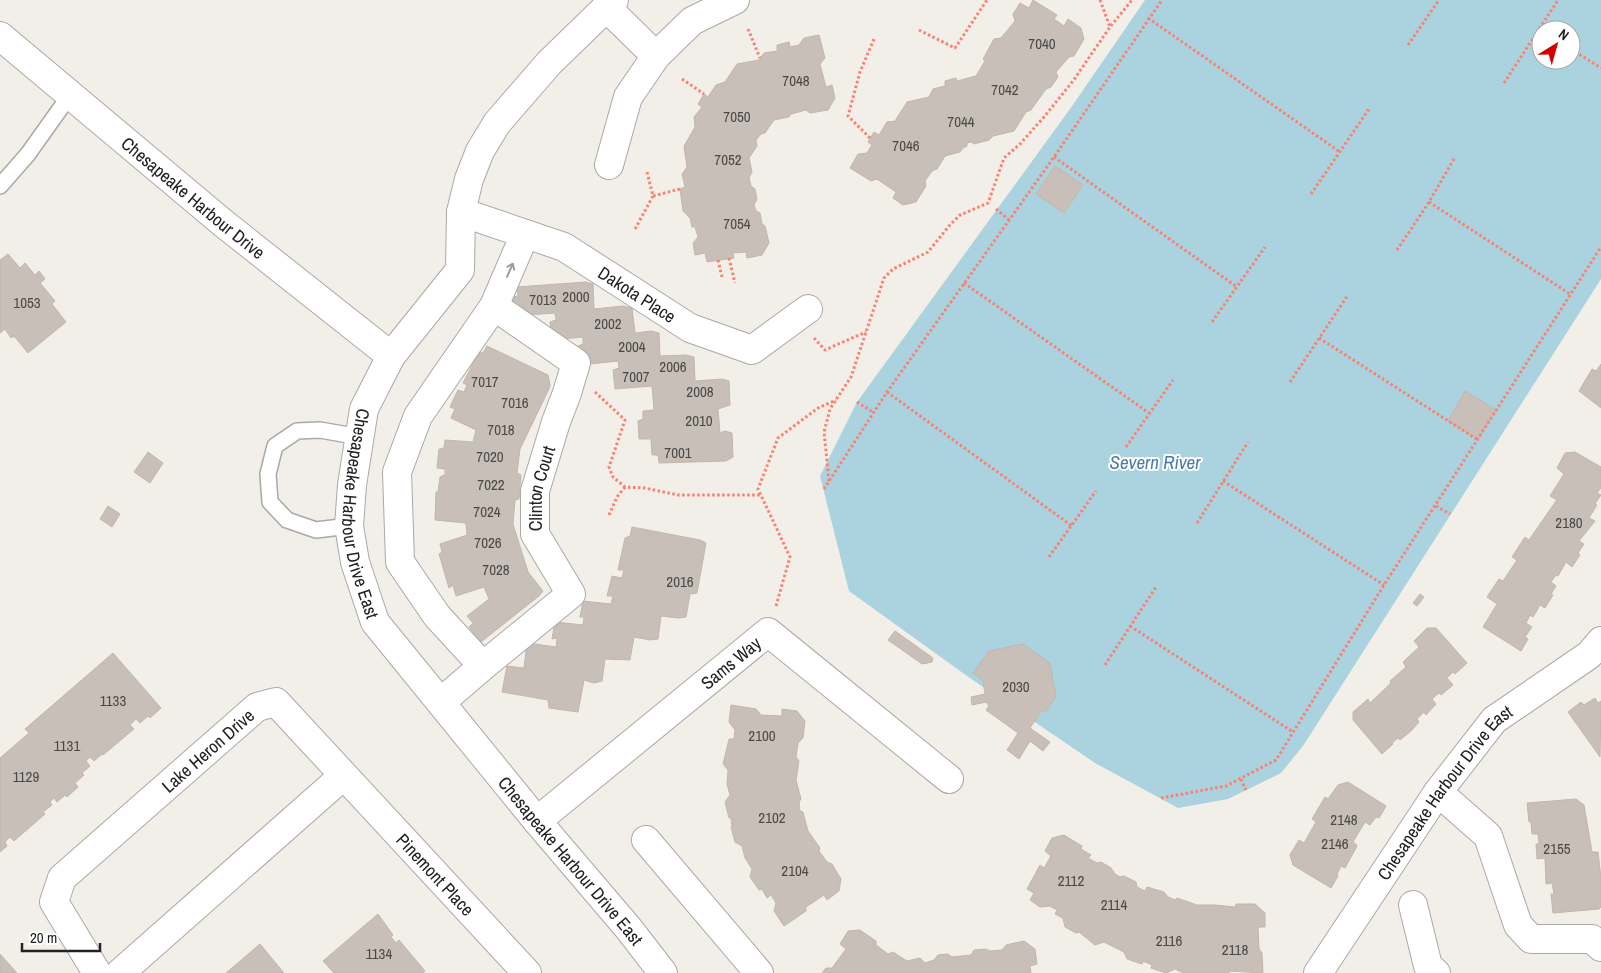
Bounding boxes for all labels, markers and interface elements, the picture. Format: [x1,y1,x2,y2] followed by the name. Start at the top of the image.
[1531,20,1581,70] north arrow
[1555,25,1573,44] text: N
[1028,33,1056,54] house number: 7040
[782,70,810,91] house number: 7048
[991,79,1019,100] house number: 7042
[723,106,751,127] house number: 7050
[947,111,975,132] house number: 7044
[116,131,271,264] street label: Chesapeake Harbour Drive
[892,135,920,156] house number: 7046
[714,149,742,170] house number: 7052
[723,213,751,234] house number: 7054
[594,260,681,328] street label: Dakota Place
[505,263,515,278] one-way arrow
[562,286,590,307] house number: 2000
[529,289,557,310] house number: 7013
[13,292,41,313] house number: 1053
[594,313,622,334] house number: 2002
[618,336,646,357] house number: 2004
[659,356,687,377] house number: 2006
[622,366,650,387] house number: 7007
[471,371,499,392] house number: 7017
[686,381,714,402] house number: 2008
[501,392,529,413] house number: 7016
[336,407,385,622] street label: Chesapeake Harbour Drive East
[685,410,713,431] house number: 2010
[487,419,515,440] house number: 7018
[664,442,692,463] house number: 7001
[523,443,561,531] street label: Clinton Court
[476,446,504,467] house number: 7020
[1110,449,1201,475] water label: Severn River
[477,474,505,495] house number: 7022
[473,501,501,522] house number: 7024
[1555,512,1583,533] house number: 2180
[474,532,502,553] house number: 7026
[482,559,510,580] house number: 7028
[666,571,694,592] house number: 2016
[695,630,766,695] street label: Sams Way
[1002,676,1030,697] house number: 2030
[100,690,126,711] house number: 1133
[1371,699,1517,885] street label: Chesapeake Harbour Drive East
[156,703,259,798] street label: Lake Heron Drive
[748,725,776,746] house number: 2100
[54,735,80,756] house number: 1131
[13,766,39,787] house number: 1129
[493,771,649,950] street label: Chesapeake Harbour Drive East
[758,807,786,828] house number: 2102
[1330,809,1358,830] house number: 2148
[391,827,480,921] street label: Pinemont Place
[1321,833,1349,854] house number: 2146
[1543,838,1571,859] house number: 2155
[781,860,809,881] house number: 2104
[1058,870,1084,891] house number: 2112
[1101,894,1127,915] house number: 2114
[22,920,100,952] scale bar
[30,927,57,948] text: 20 m
[1156,930,1182,951] house number: 2116
[1222,939,1248,960] house number: 2118
[366,943,392,964] house number: 1134

